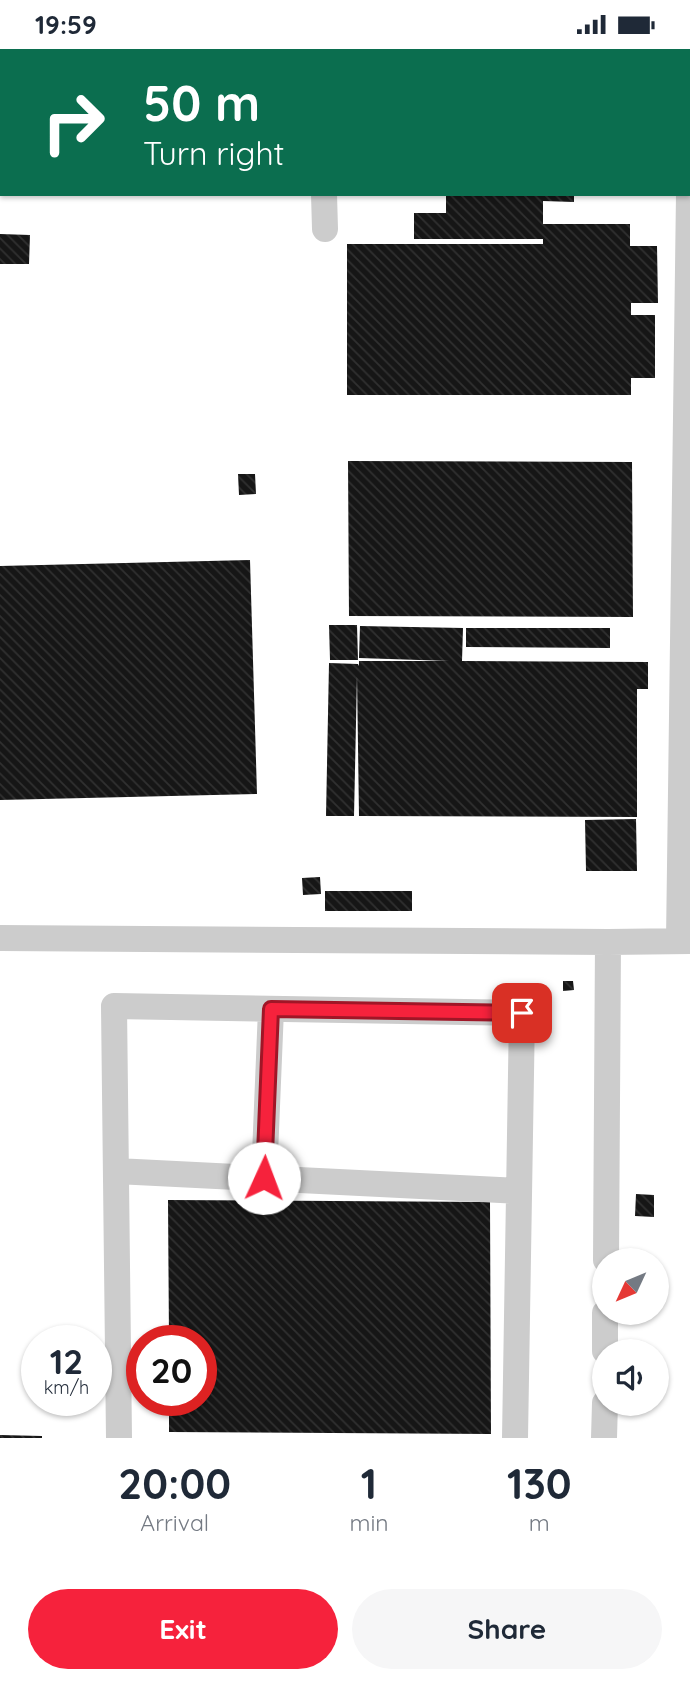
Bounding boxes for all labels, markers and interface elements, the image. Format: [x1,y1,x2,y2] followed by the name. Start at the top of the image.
[35,8,97,41] text: 19:59
[143,72,260,133] text: 50 m
[28,77,119,168] icon: right
[143,133,284,173] text: Turn right
[492,983,552,1043] pin
[503,994,541,1032] icon: arrive
[227,1141,301,1215] position arrow
[592,1248,668,1325] north arrow
[592,1248,669,1416] map controls
[126,1325,217,1416] speed limit sign: 20
[50,1339,83,1383] text: 12
[592,1339,669,1416] button: sound
[44,1376,89,1399] text: km/h
[118,1457,231,1510] text: 20:00
[361,1457,377,1510] text: 1
[507,1457,572,1510] text: 130
[140,1508,209,1537] text: Arrival
[349,1508,389,1537] text: min
[529,1508,550,1537] text: m
[28,1589,338,1669] button: Exit
[352,1589,662,1669] button: Share

